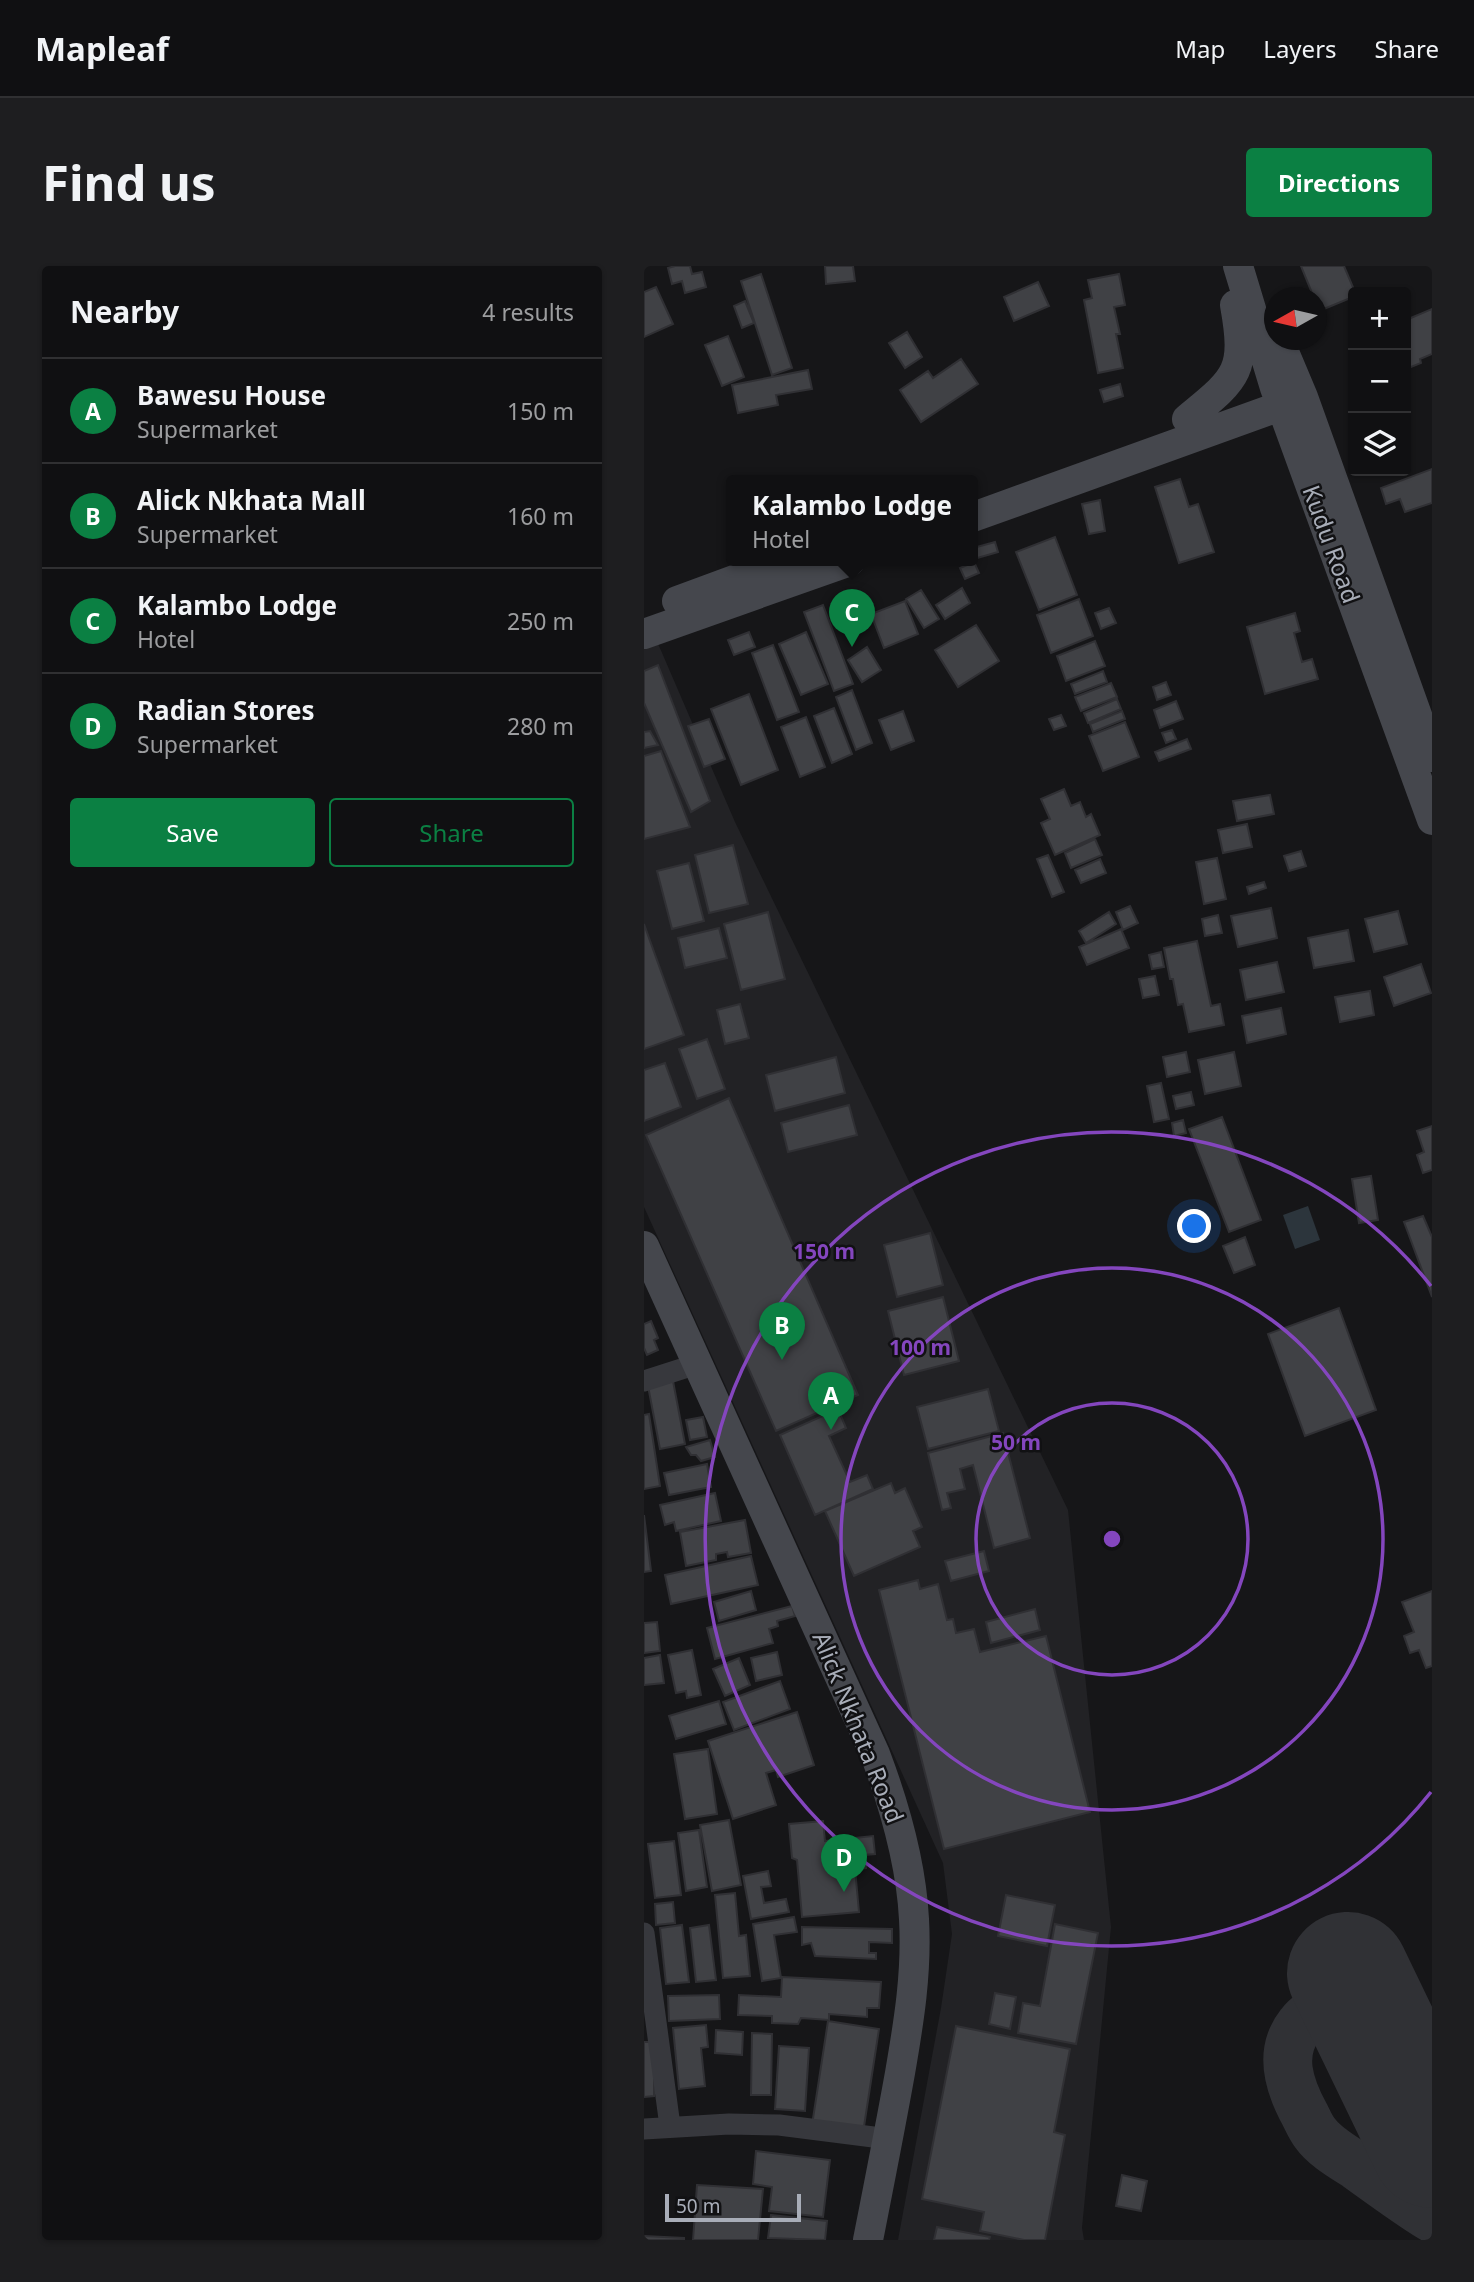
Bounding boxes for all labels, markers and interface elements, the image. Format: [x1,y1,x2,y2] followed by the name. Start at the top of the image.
[35,26,169,71] text: Mapleaf
[1175,32,1225,65] text: Map
[1263,32,1337,65] text: Layers
[1375,32,1439,65] text: Share
[1246,148,1432,217] button: Directions
[42,149,216,215] text: Find us
[1264,287,1327,350] north arrow
[1348,287,1411,476] map controls
[1348,287,1411,350] button: +
[70,291,179,332] text: Nearby
[482,296,574,328] text: 4 results
[1348,350,1411,413] button: −
[137,377,326,413] text: Bawesu House
[85,395,101,427] text: A
[507,395,574,427] text: 150 m
[137,413,278,445] text: Supermarket
[1348,413,1411,476] button: layers
[726,475,978,566] popup
[1295,480,1369,608] street label: Kudu Road
[137,482,366,518] text: Alick Nkhata Mall
[752,487,952,523] text: Kalambo Lodge
[85,500,101,532] text: B
[507,500,574,532] text: 160 m
[137,518,278,550] text: Supermarket
[752,523,810,555] text: Hotel
[137,587,337,623] text: Kalambo Lodge
[829,589,875,647] pin: C
[86,605,100,637] text: C
[507,605,574,637] text: 250 m
[137,623,195,655] text: Hotel
[137,692,315,728] text: Radian Stores
[85,710,101,742] text: D
[507,710,574,742] text: 280 m
[137,728,278,760] text: Supermarket
[70,798,315,867] button: Save
[329,798,574,867] button: Share
[1177,1209,1211,1243] your location
[793,1237,855,1265] text: 150 m
[759,1302,805,1360] pin: B
[889,1333,951,1361] text: 100 m
[808,1372,854,1430] pin: A
[991,1428,1041,1456] text: 50 m
[1100,1527,1124,1551] centre of rings
[806,1626,912,1828] street label: Alick Nkhata Road
[821,1834,867,1892] pin: D
[665,2191,802,2223] scale bar
[676,2193,720,2219] text: 50 m

